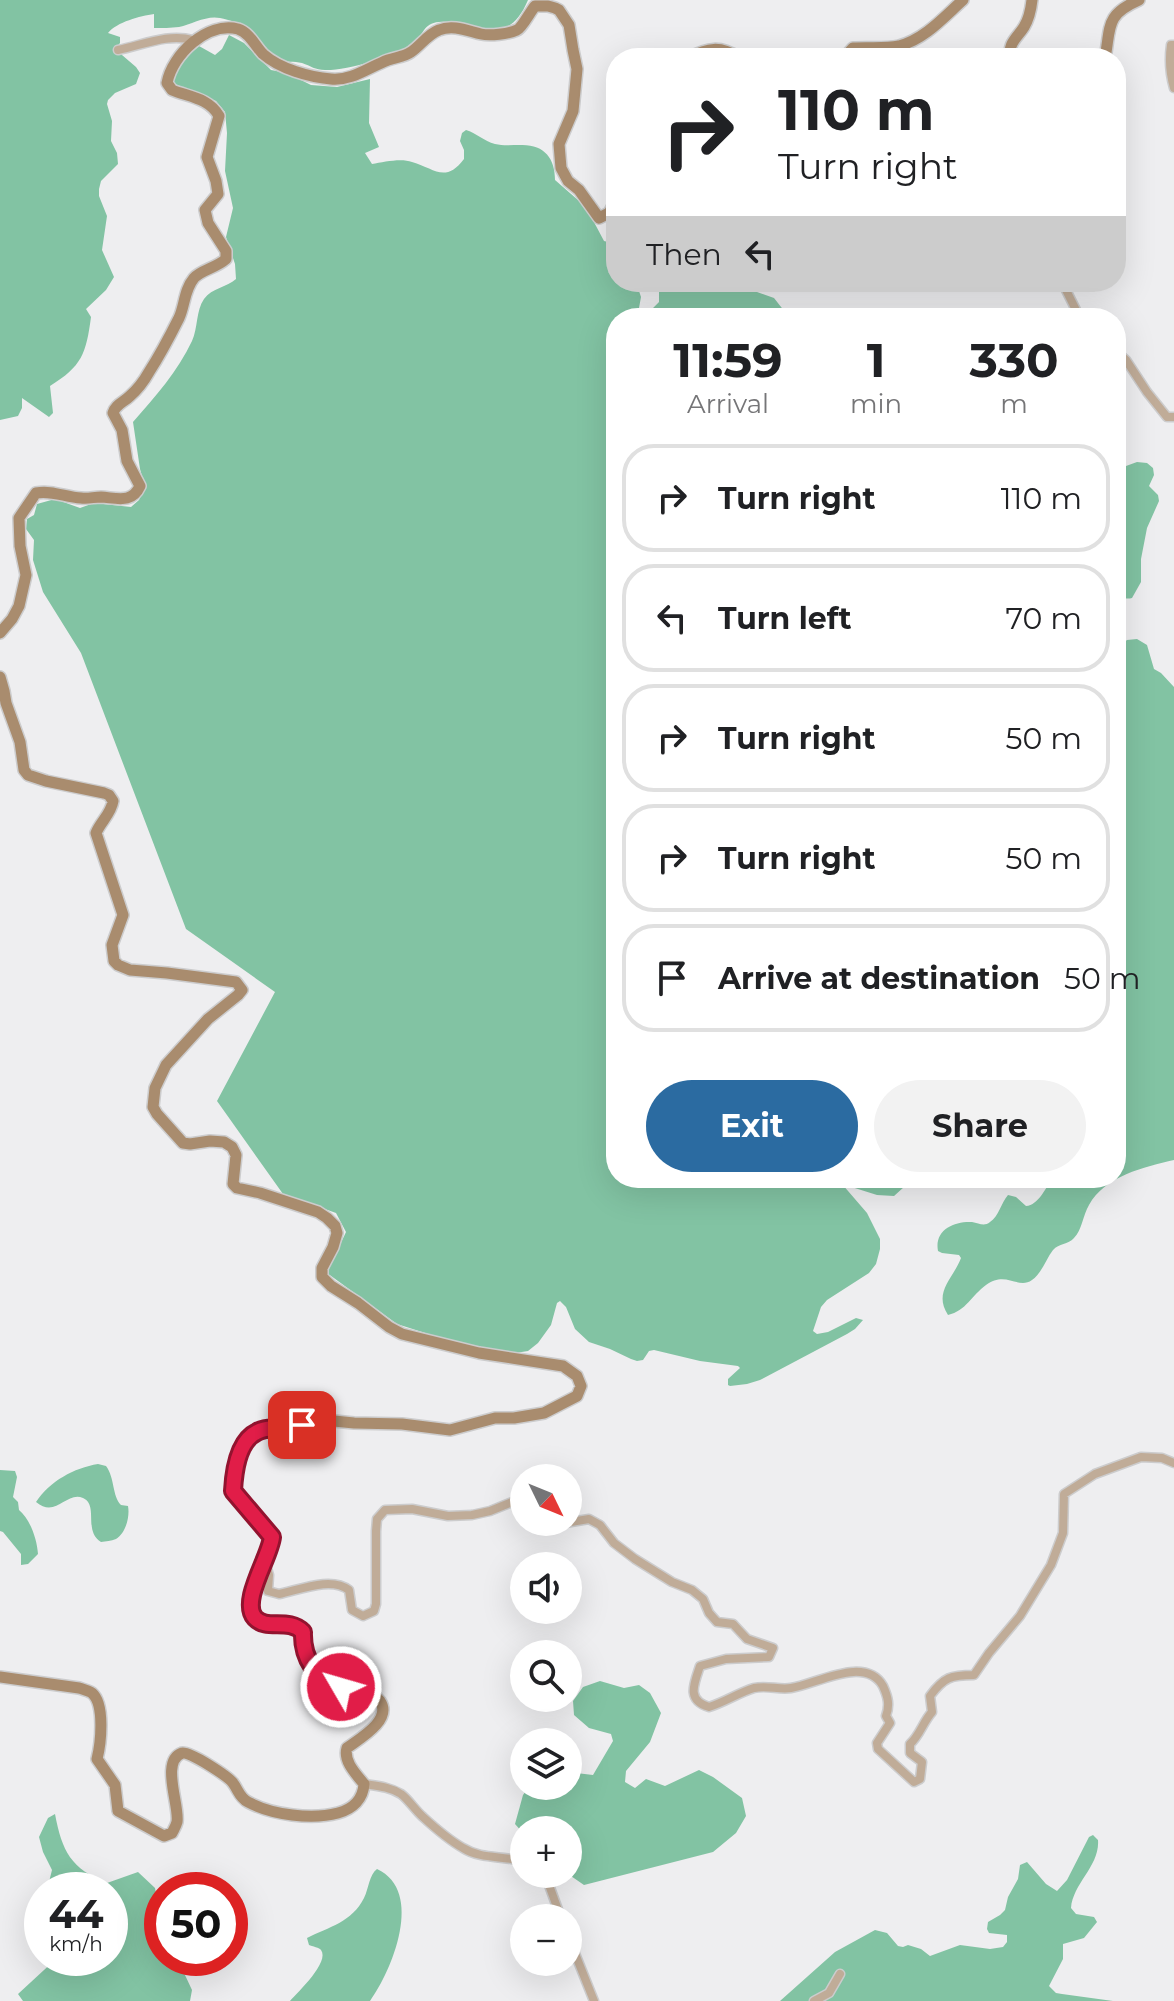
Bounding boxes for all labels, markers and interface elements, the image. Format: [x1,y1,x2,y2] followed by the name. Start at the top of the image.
[778,76,935,144] text: 110 m
[646,80,750,184] icon: right
[778,144,958,188] text: Turn right
[738,232,782,276] icon: left
[646,236,722,273] text: Then
[673,331,783,389] text: 11:59
[867,331,885,389] text: 1
[969,331,1059,389] text: 330
[687,388,769,420] text: Arrival
[850,388,902,420] text: min
[1000,388,1028,420] text: m
[650,476,694,520] icon: right
[718,480,875,517] text: Turn right
[1001,480,1082,517] text: 110 m
[650,596,694,640] icon: left
[718,600,851,637] text: Turn left
[1005,600,1082,637] text: 70 m
[650,716,694,760] icon: right
[718,720,875,757] text: Turn right
[1005,720,1082,757] text: 50 m
[650,836,694,880] icon: right
[718,840,875,877] text: Turn right
[1005,840,1082,877] text: 50 m
[650,956,694,1000] icon: arrive
[718,960,1040,997] text: Arrive at destination
[1064,960,1141,997] text: 50 m
[646,1080,858,1172] button: Exit
[874,1080,1086,1172] button: Share
[268,1391,336,1459] pin
[280,1403,324,1447] icon: arrive
[510,1464,582,1536] north arrow
[510,1464,582,1976] map controls
[510,1552,582,1624] button: sound
[510,1640,582,1712] button: search
[299,1645,383,1729] position arrow
[510,1728,582,1800] button: layers
[510,1816,582,1888] button: +
[144,1872,248,1976] speed limit sign: 50
[48,1889,104,1938] text: 44
[510,1904,582,1976] button: −
[49,1932,103,1956] text: km/h

